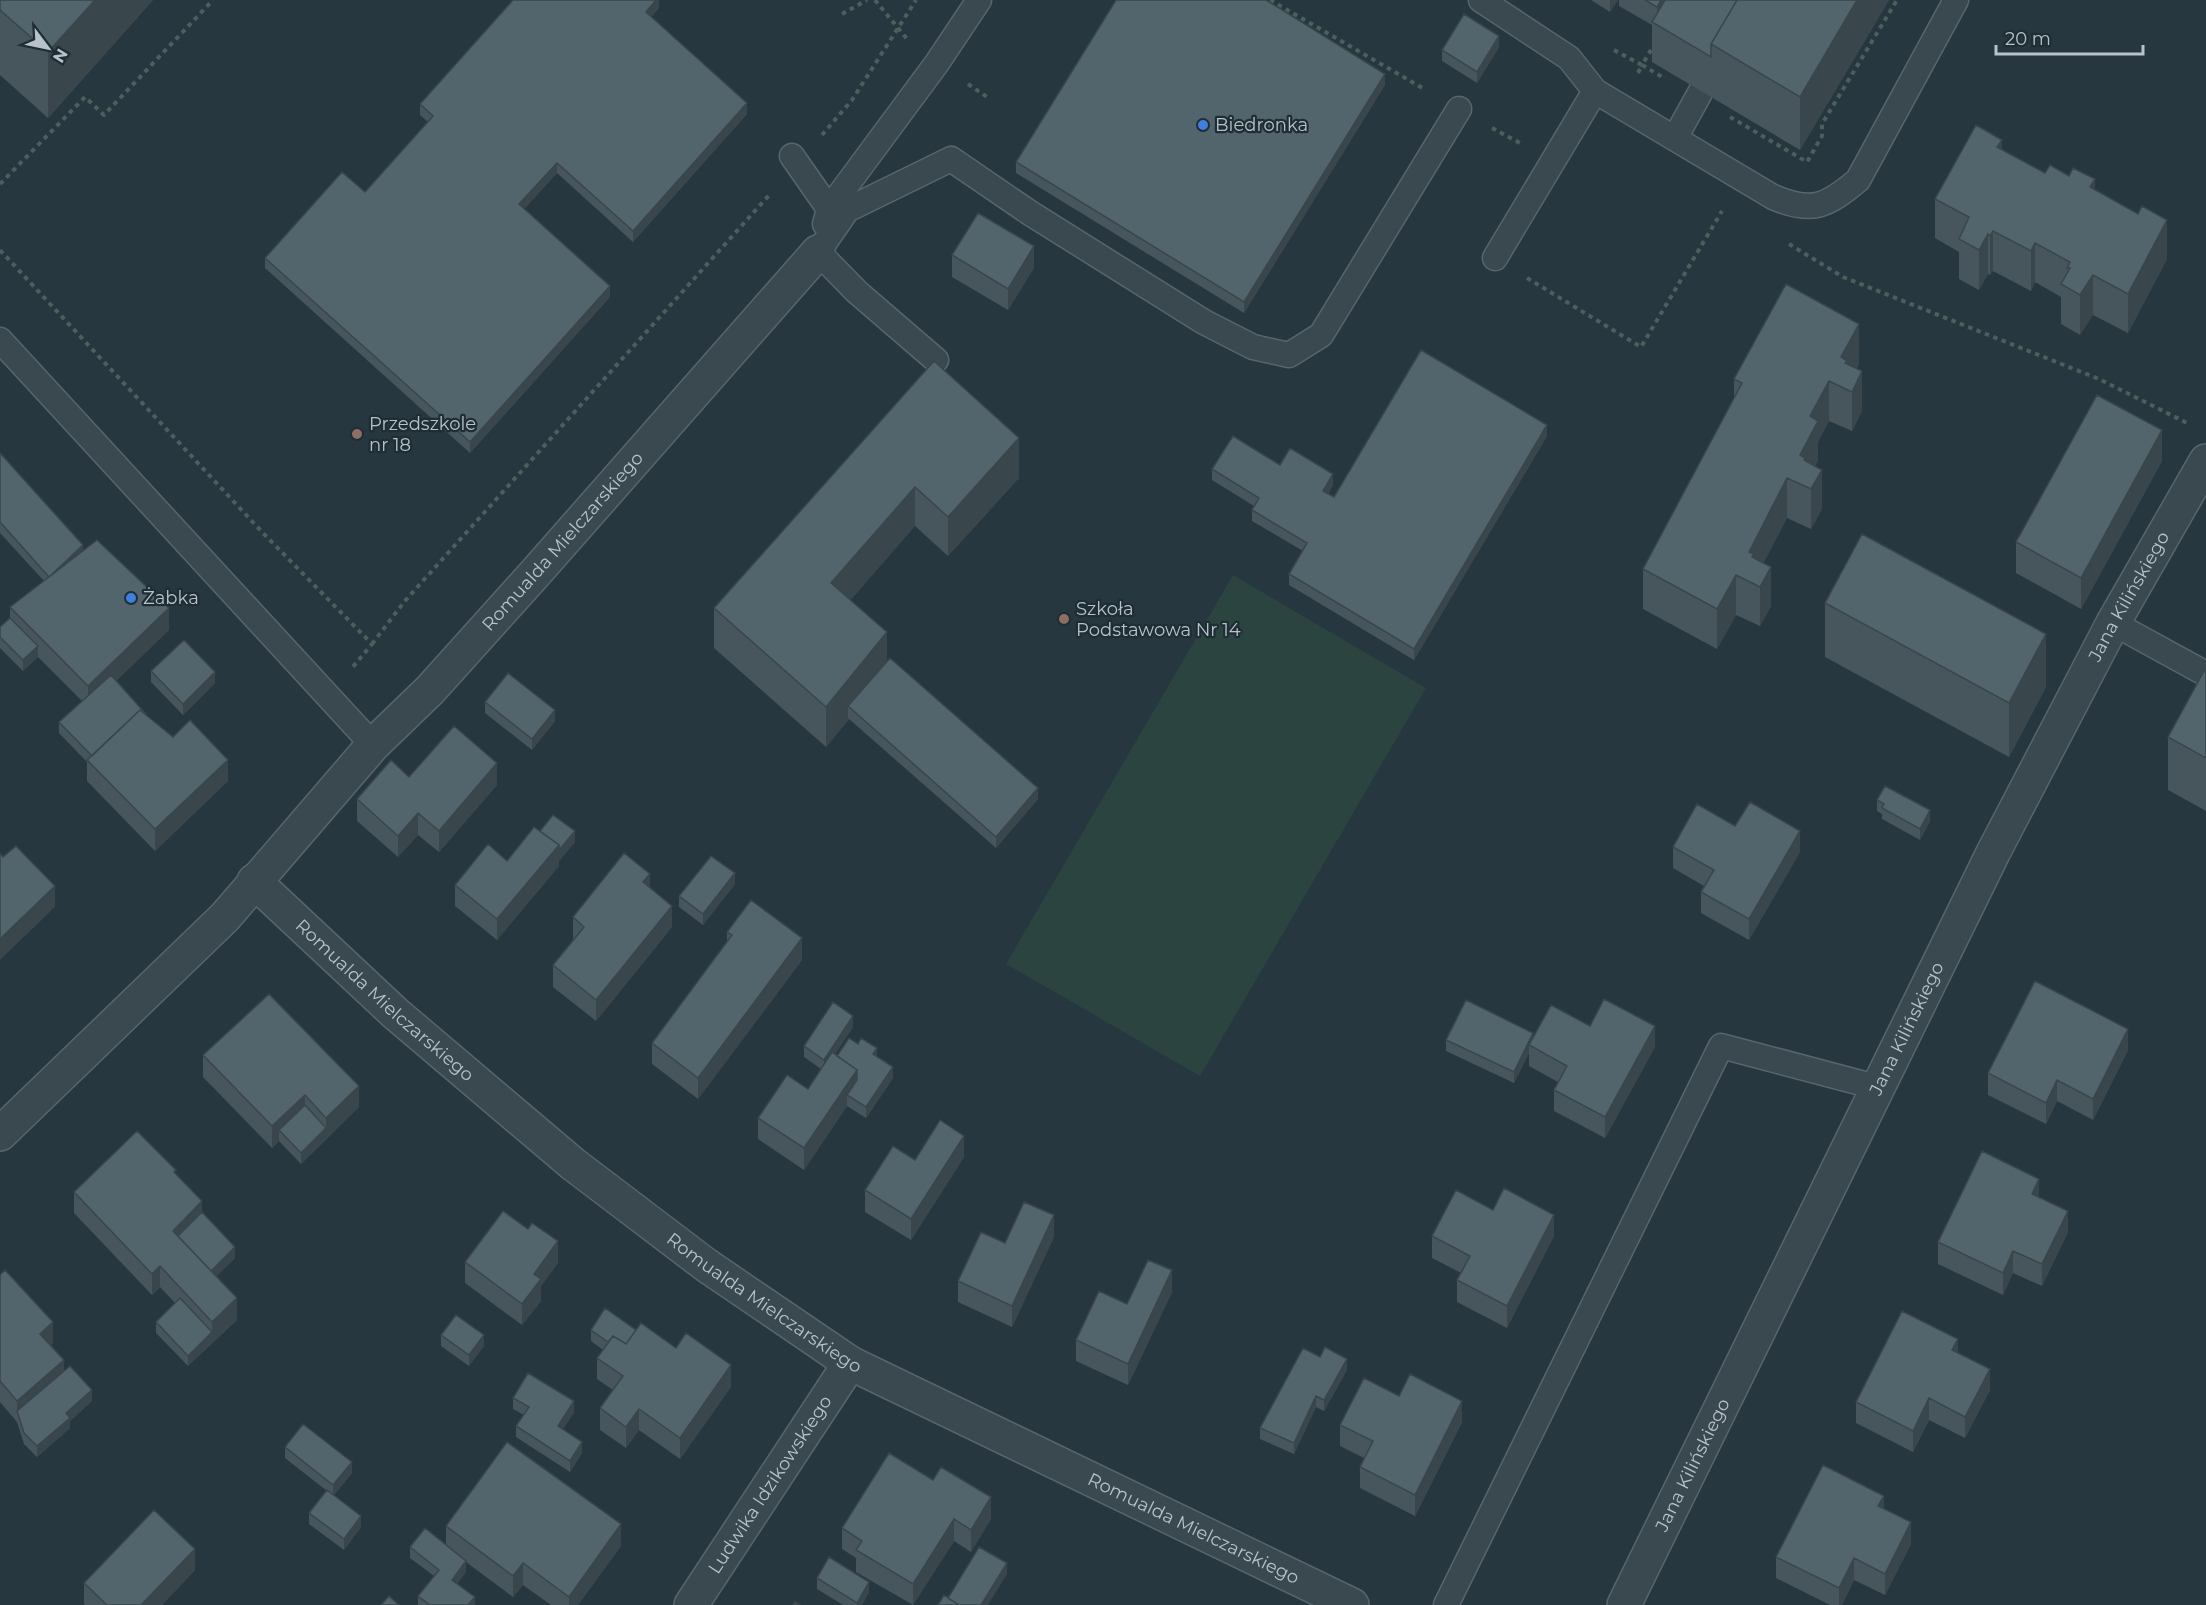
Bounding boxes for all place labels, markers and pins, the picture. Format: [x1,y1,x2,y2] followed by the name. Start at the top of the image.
[1215,114,1308,136] place label: Biedronka
[1196,118,1210,132] marker: Biedronka
[369,413,476,456] place label: Przedszkole nr 18
[350,427,364,441] marker: Przedszkole nr 18
[143,587,199,609] place label: Żabka
[124,591,138,605] marker: Żabka
[1076,598,1241,641] place label: Szkoła Podstawowa Nr 14
[1057,612,1071,626] marker: Szkoła Podstawowa Nr 14

